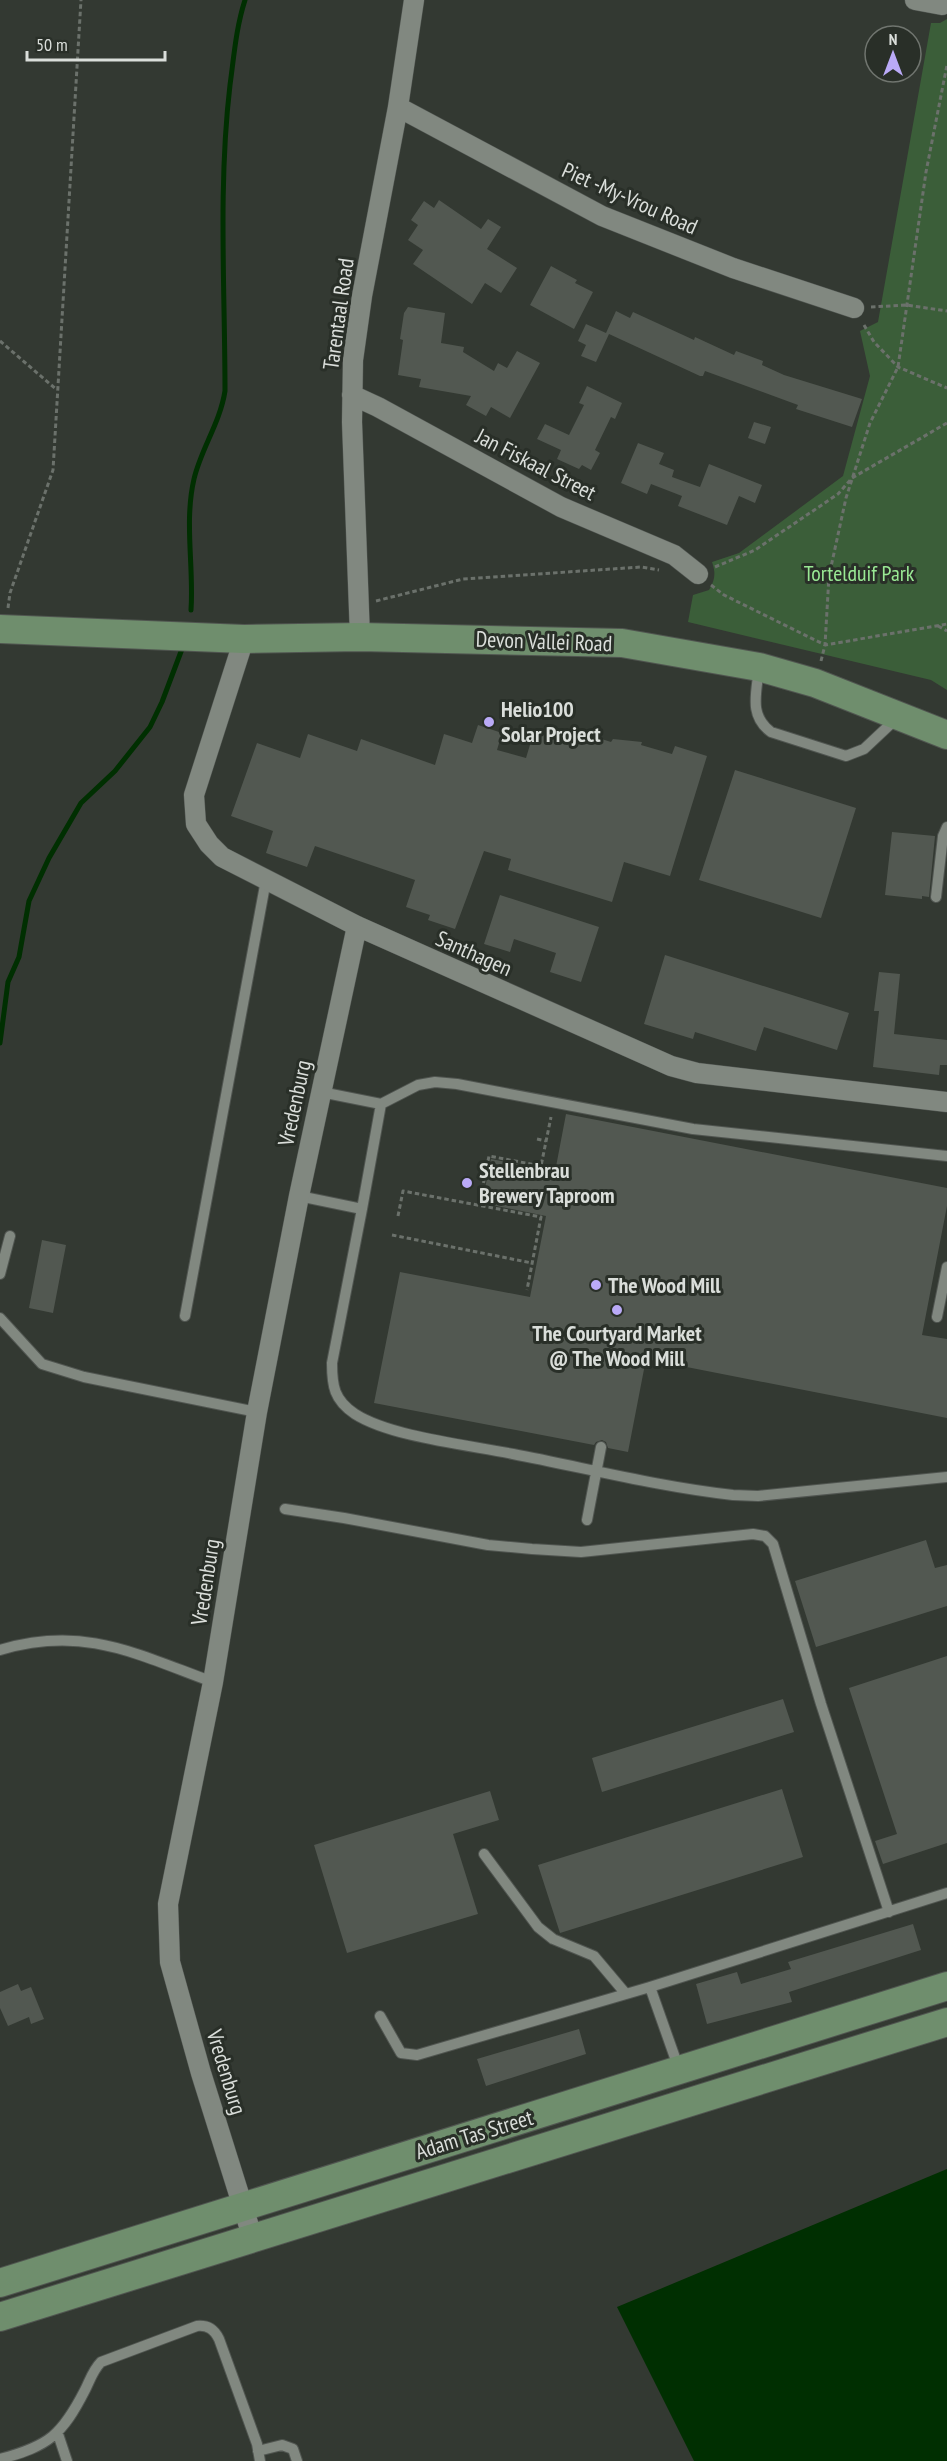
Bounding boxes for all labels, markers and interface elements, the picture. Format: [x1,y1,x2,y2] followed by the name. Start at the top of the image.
[27,24,165,62] scale bar
[863,24,923,84] north arrow
[889,29,897,49] text: N
[36,33,68,56] text: 50 m
[558,156,702,240] street label: Piet -My-Vrou Road
[316,256,360,372] street label: Tarentaal Road
[470,421,601,506] street label: Jan Fiskaal Street
[804,559,915,587] park label: Tortelduif Park
[475,625,613,657] street label: Devon Vallei Road
[501,695,601,748] place label: Helio100 Solar Project
[482,715,496,729] marker: Helio100 Solar Project
[431,924,517,982] street label: Santhagen
[271,1057,317,1150] street label: Vredenburg
[479,1156,615,1209] place label: Stellenbrau Brewery Taproom
[460,1176,474,1190] marker: Stellenbrau Brewery Taproom
[608,1271,721,1299] place label: The Wood Mill
[589,1278,603,1292] marker: The Wood Mill
[610,1303,624,1317] marker: The Courtyard Market @ The Wood Mill
[532,1319,702,1372] place label: The Courtyard Market @ The Wood Mill
[184,1537,226,1628] street label: Vredenburg
[201,2025,253,2118] street label: Vredenburg
[412,2103,536,2165] street label: Adam Tas Street

